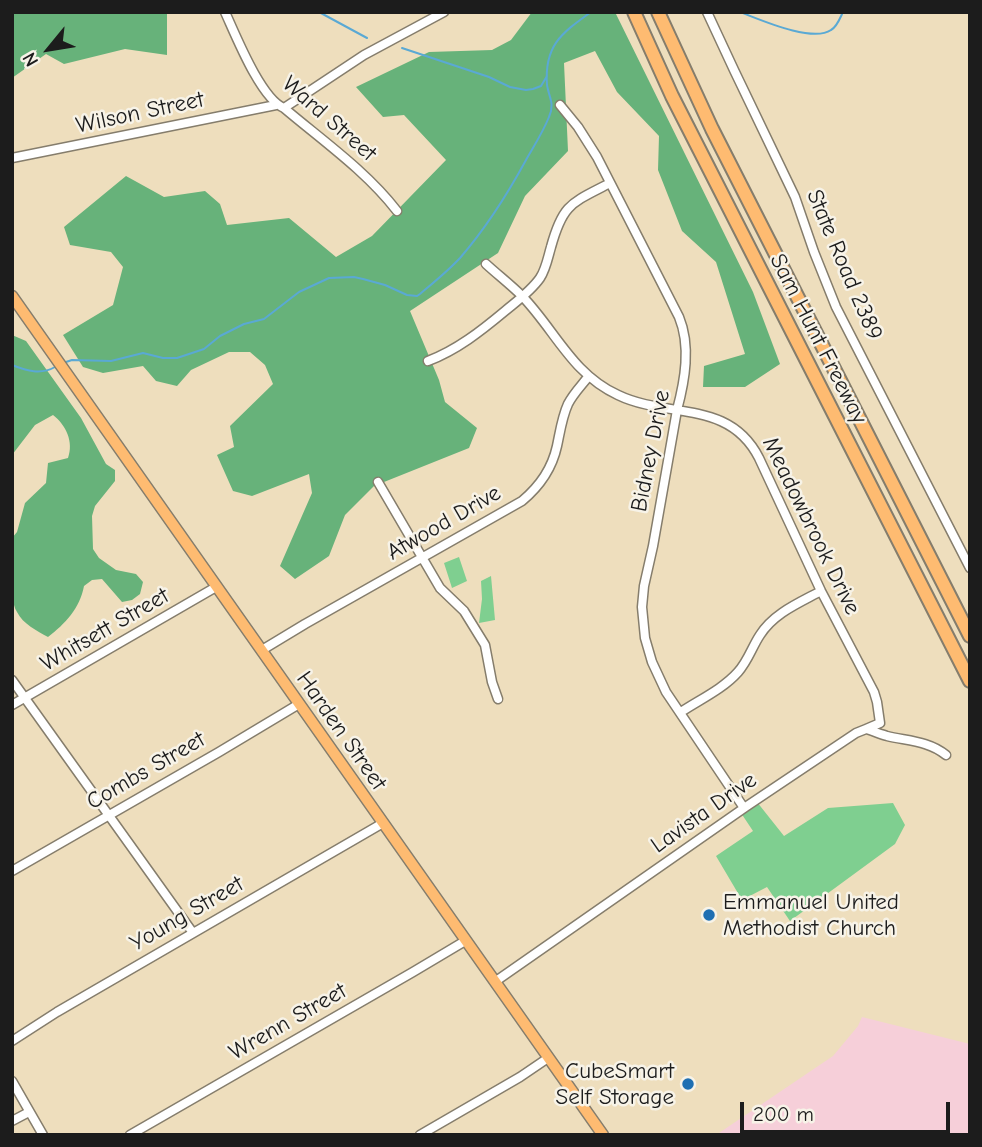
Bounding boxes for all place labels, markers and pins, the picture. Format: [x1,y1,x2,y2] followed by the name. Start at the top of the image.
[723,888,899,942] place label: Emmanuel United Methodist Church
[701,907,717,923] marker: Emmanuel United Methodist Church
[556,1057,674,1111] place label: CubeSmart Self Storage
[680,1076,696,1092] marker: CubeSmart Self Storage

